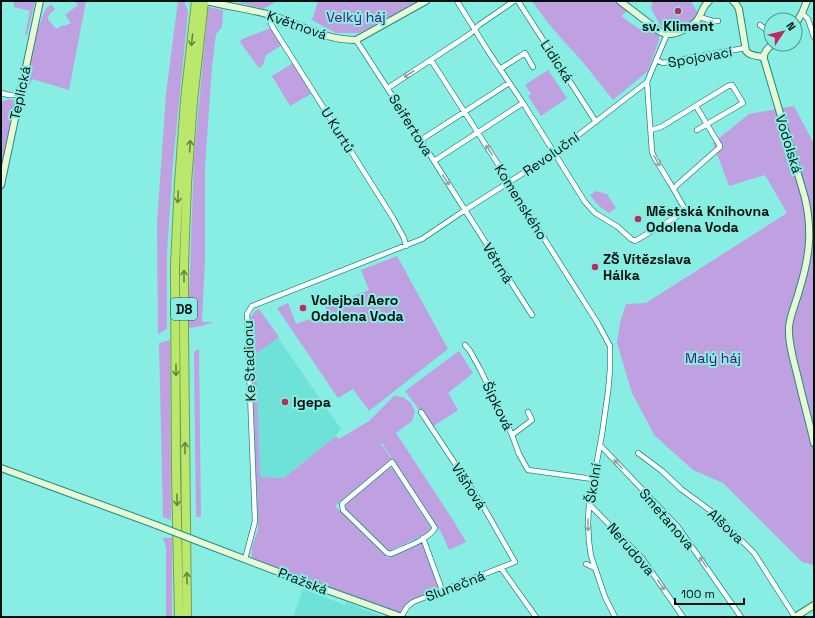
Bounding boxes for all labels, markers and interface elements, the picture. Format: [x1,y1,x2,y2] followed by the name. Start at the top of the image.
[265,6,329,44] street label: Květnová
[673,6,683,16] marker: sv. Kliment
[326,8,386,26] park label: Velký háj
[763,12,803,52] north arrow
[642,17,714,35] place label: sv. Kliment
[783,19,799,33] text: N
[188,33,195,46] one-way arrow
[537,36,577,86] street label: Lidická
[666,42,734,72] street label: Spojovací
[6,64,34,122] street label: Teplická
[404,70,415,78] one-way arrow
[385,91,437,159] street label: Seifertova
[317,104,359,156] street label: U Kurtů
[772,112,806,176] street label: Vodolská
[519,128,583,180] street label: Revoluční
[186,140,193,153] one-way arrow
[484,144,493,155] one-way arrow
[653,155,661,167] one-way arrow
[491,161,551,243] street label: Komenského
[443,174,451,186] one-way arrow
[174,190,182,203] one-way arrow
[646,202,769,236] place label: Městská Knihovna Odolena Voda
[633,214,643,224] marker: Městská Knihovna Odolena Voda
[479,239,517,287] street label: Větrná
[603,250,691,284] place label: ZŠ Vítězslava Hálka
[590,262,600,272] marker: ZŠ Vítězslava Hálka
[180,270,188,283] one-way arrow
[311,291,404,325] place label: Volejbal Aero Odolena Voda
[171,298,197,320] road number: D8
[298,303,308,313] marker: Volejbal Aero Odolena Voda
[239,320,259,402] street label: Ke Stadionu
[685,349,741,367] park label: Malý háj
[172,363,179,376] one-way arrow
[479,379,517,433] street label: Šípková
[293,393,331,411] place label: Igepa
[280,397,290,407] marker: Igepa
[181,442,189,455] one-way arrow
[447,459,491,513] street label: Višňová
[613,459,623,469] one-way arrow
[581,461,605,504] street label: Školní
[635,485,699,553] street label: Smetanova
[173,493,181,506] one-way arrow
[704,505,748,547] street label: Alšova
[584,518,592,531] one-way arrow
[603,519,659,579] street label: Nerudova
[699,557,707,568] one-way arrow
[276,563,330,599] street label: Pražská
[423,566,487,606] street label: Slunečná
[183,572,191,585] one-way arrow
[657,580,665,591] one-way arrow
[675,580,744,606] scale bar
[681,586,715,602] text: 100 m

